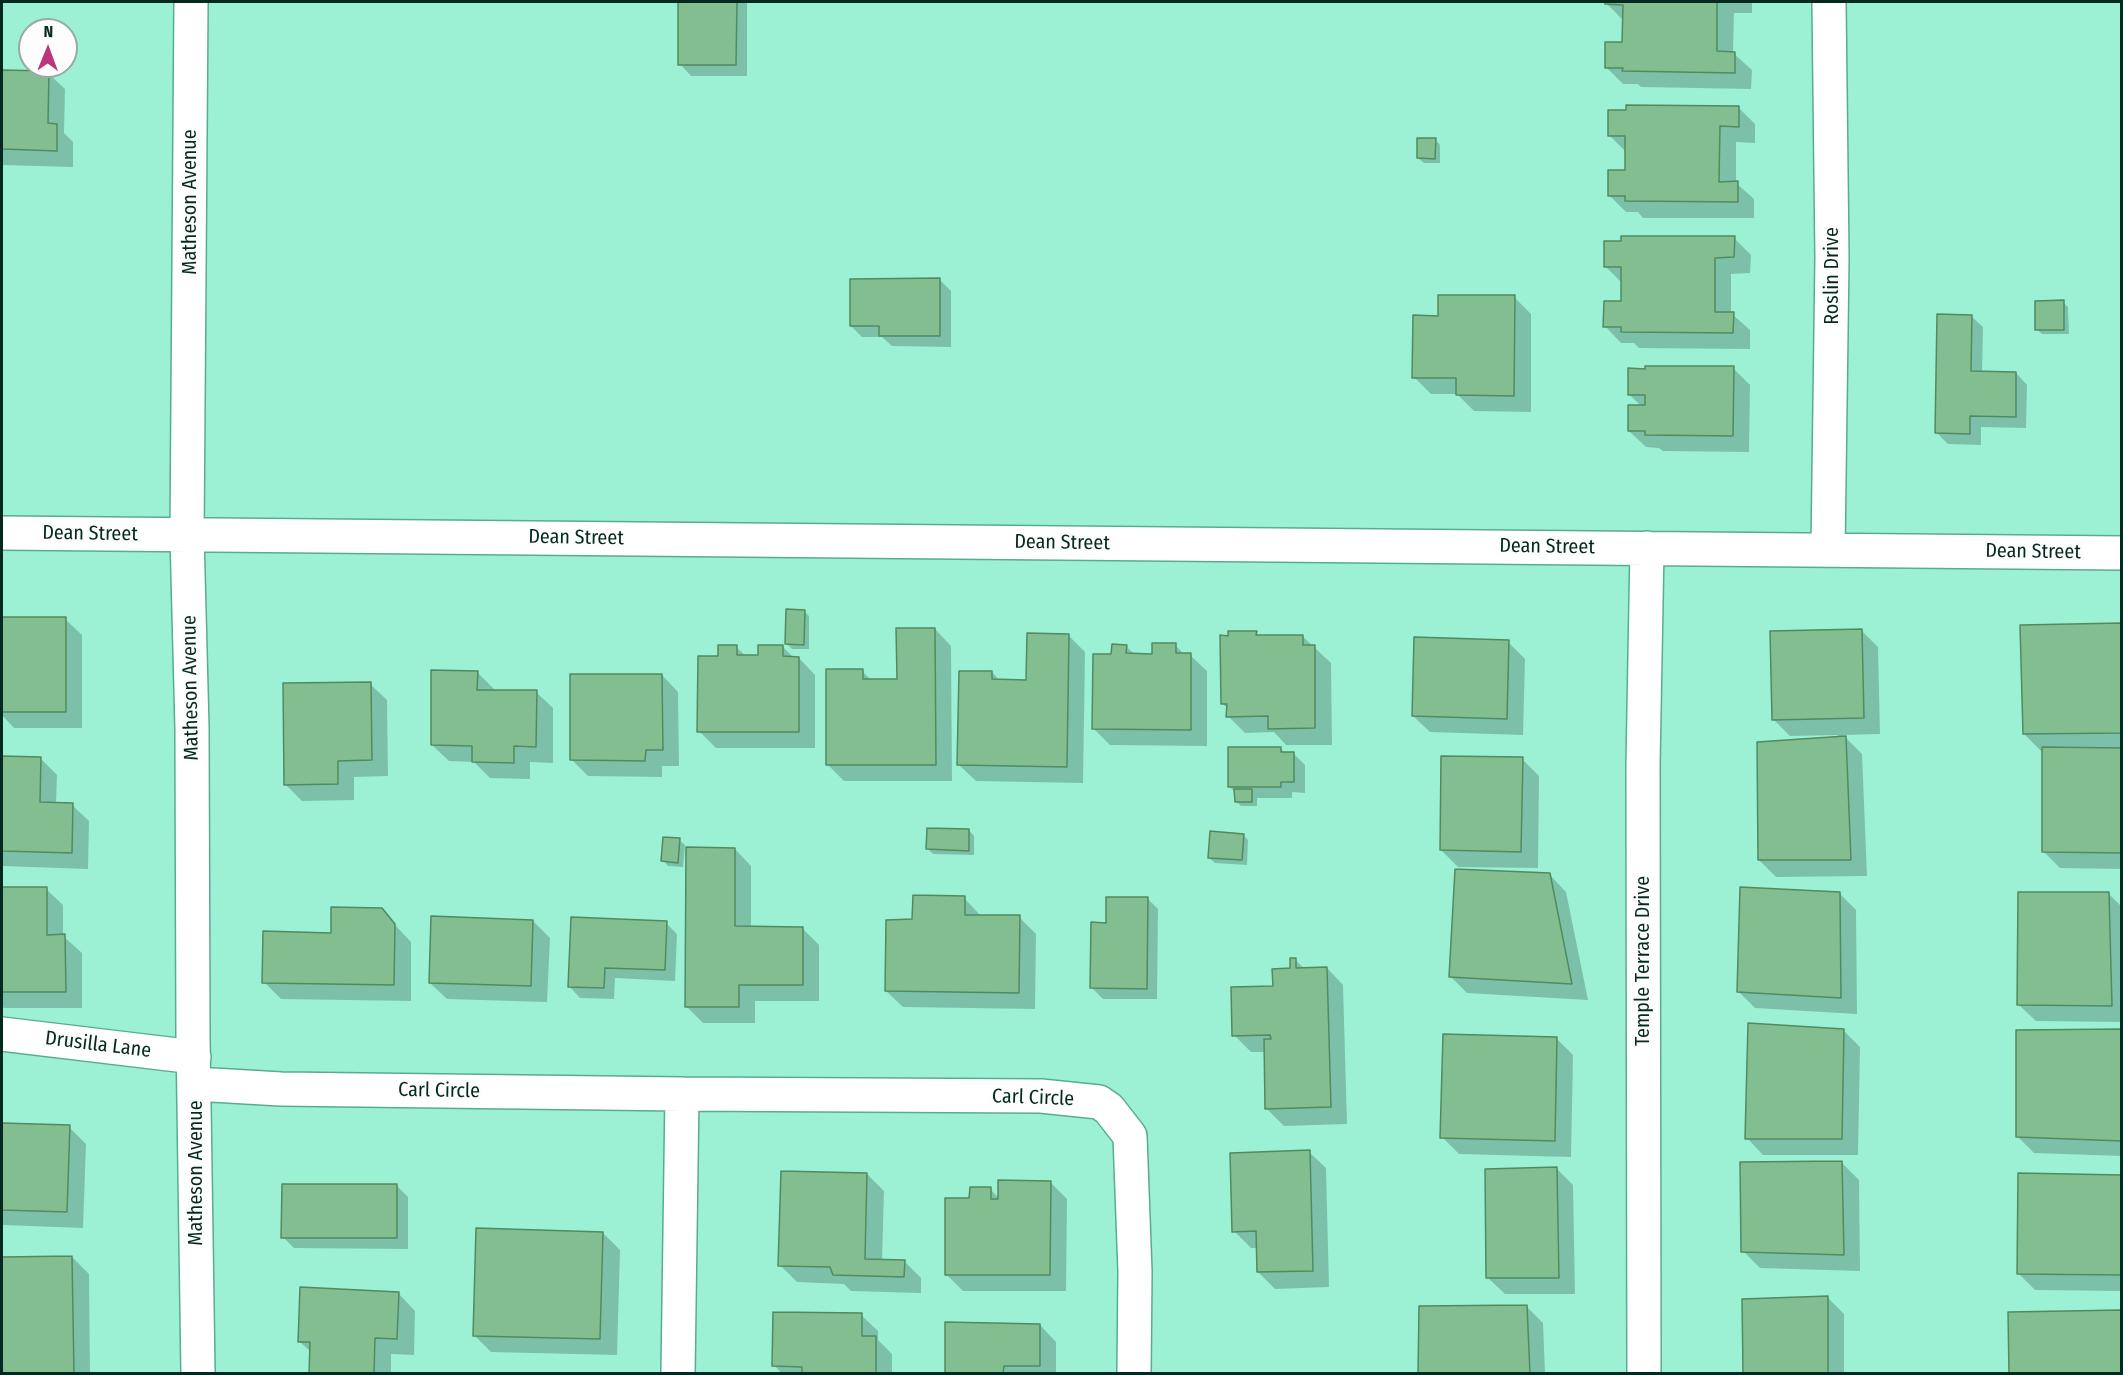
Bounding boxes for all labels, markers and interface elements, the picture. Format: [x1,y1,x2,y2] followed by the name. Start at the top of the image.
[18,18,78,78] north arrow
[43,22,53,41] text: N
[178,129,202,275] street label: Matheson Avenue
[1820,227,1844,325] street label: Roslin Drive
[42,521,138,547] street label: Dean Street
[528,525,624,551] street label: Dean Street
[1014,530,1110,556] street label: Dean Street
[1499,534,1595,560] street label: Dean Street
[1985,539,2081,565] street label: Dean Street
[178,615,204,761] street label: Matheson Avenue
[1631,876,1655,1046] street label: Temple Terrace Drive
[44,1027,152,1063] street label: Drusilla Lane
[398,1078,480,1104] street label: Carl Circle
[992,1085,1074,1111] street label: Carl Circle
[184,1100,208,1246] street label: Matheson Avenue

